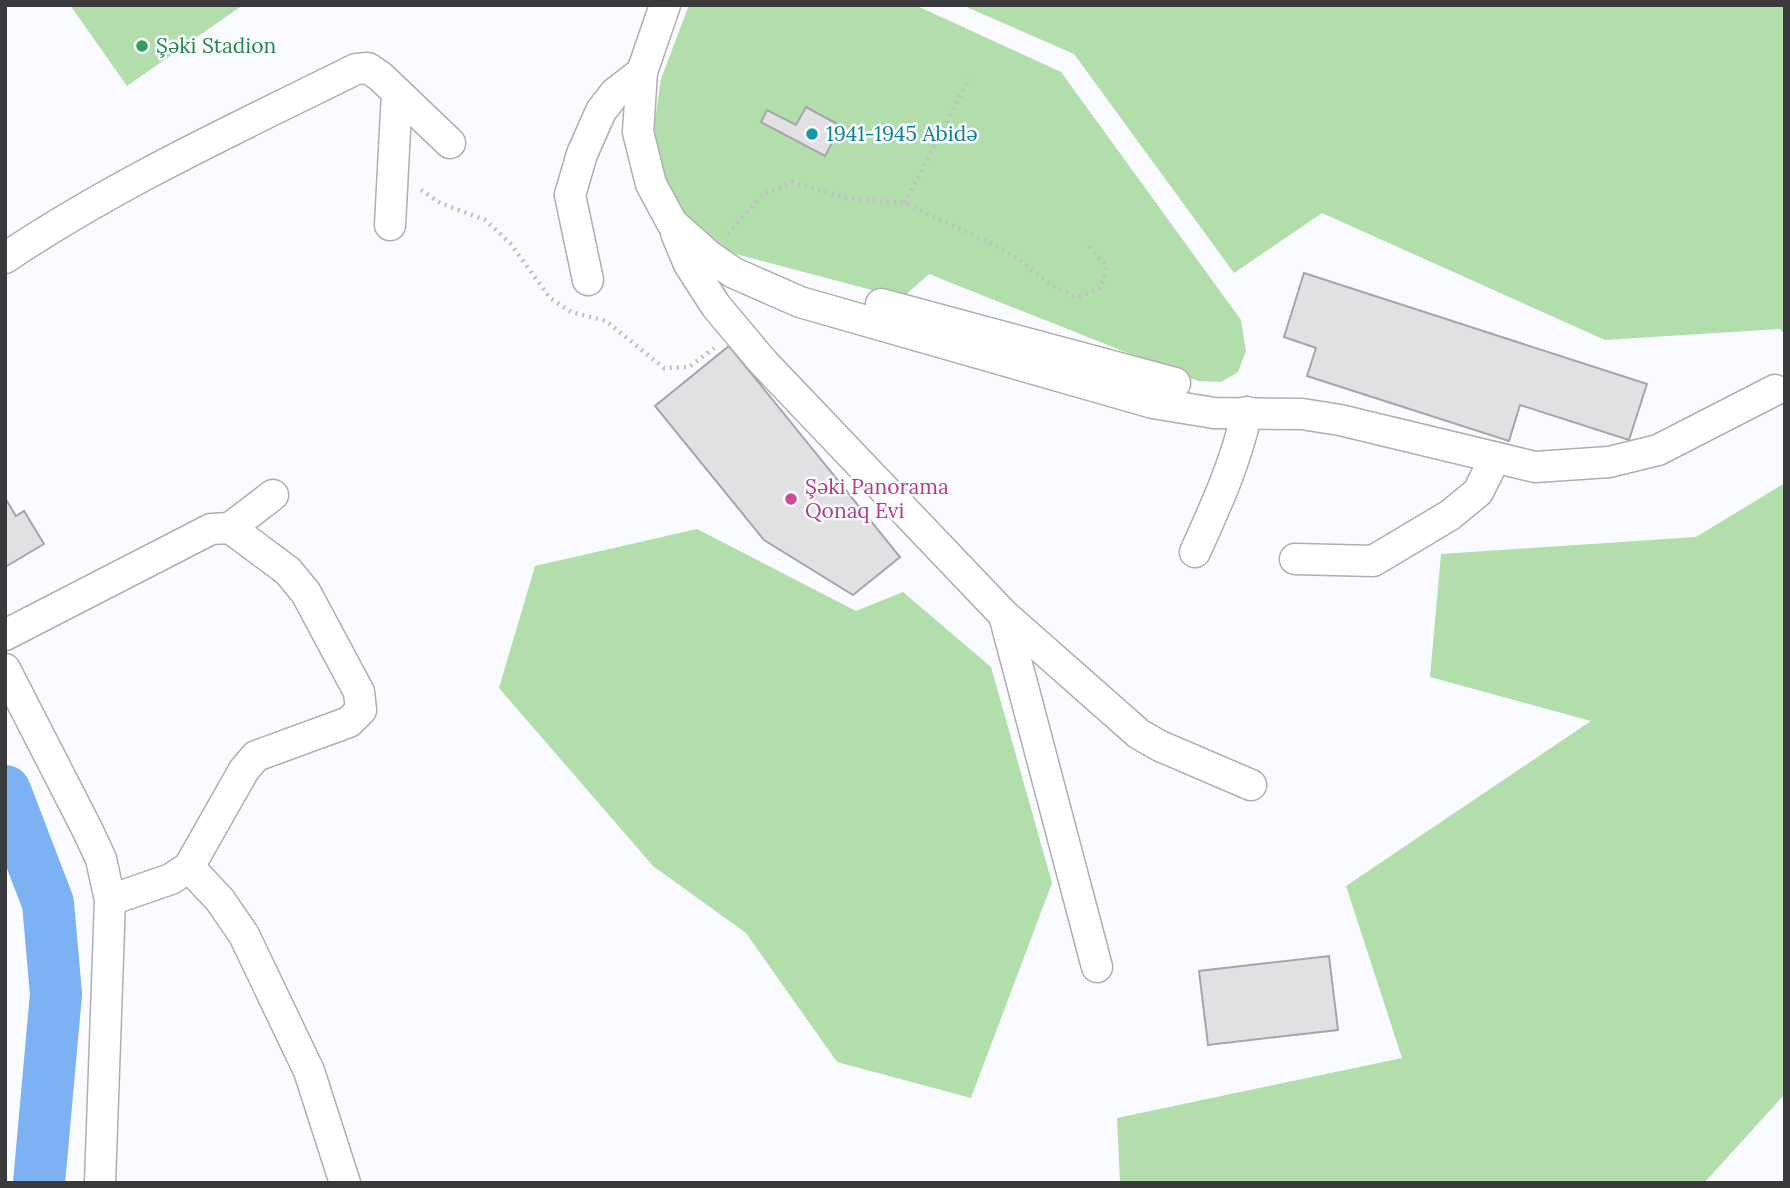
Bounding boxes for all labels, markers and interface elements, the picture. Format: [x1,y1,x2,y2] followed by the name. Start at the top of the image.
[156,32,277,59] place label: Şəki Stadion
[134,38,150,54] marker: Şəki Stadion
[826,120,978,147] place label: 1941-1945 Abidə
[804,126,820,142] marker: 1941-1945 Abidə
[805,473,949,524] place label: Şəki Panorama Qonaq Evi
[783,491,799,507] marker: Şəki Panorama Qonaq Evi

